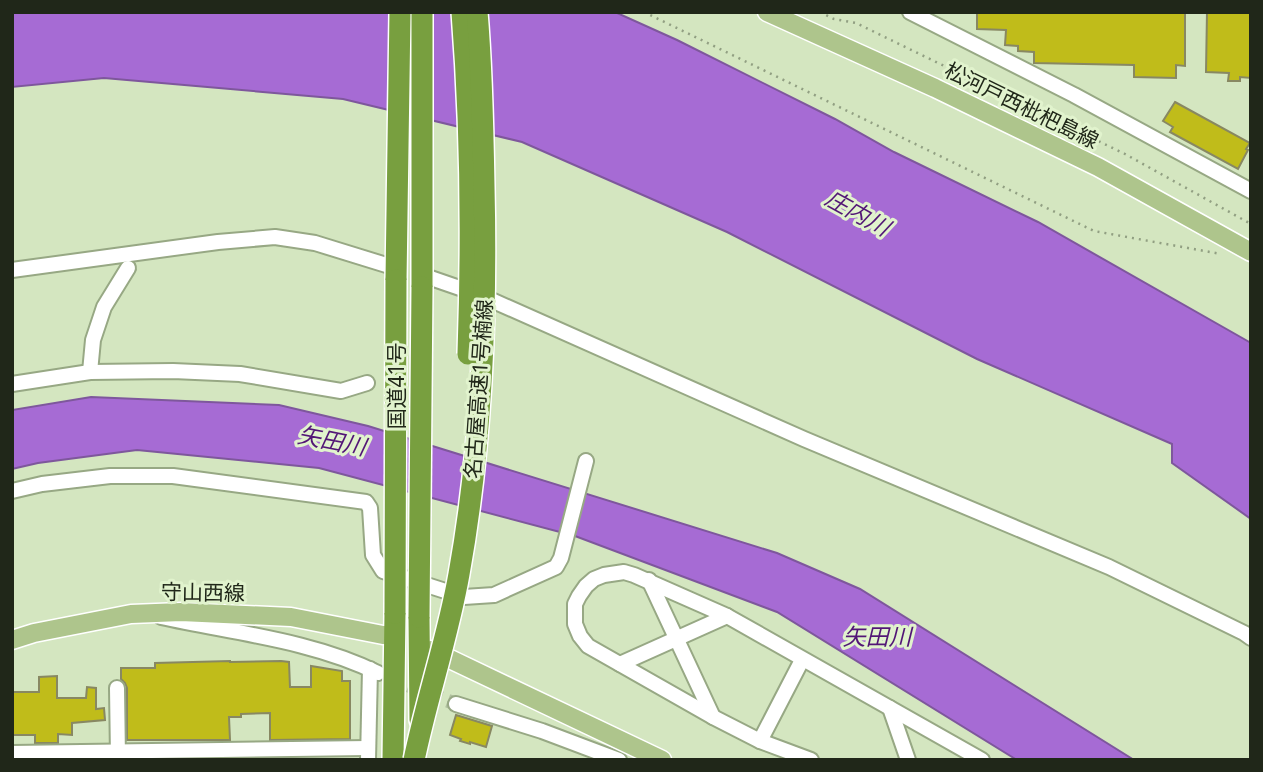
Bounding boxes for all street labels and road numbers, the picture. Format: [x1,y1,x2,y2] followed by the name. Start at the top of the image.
[940,56,1104,154] street label: 松河戸西枇杷島線
[458,298,498,480] street label: 名古屋高速1号楠線
[382,342,410,430] street label: 国道41号
[161,577,245,607] street label: 守山西線

